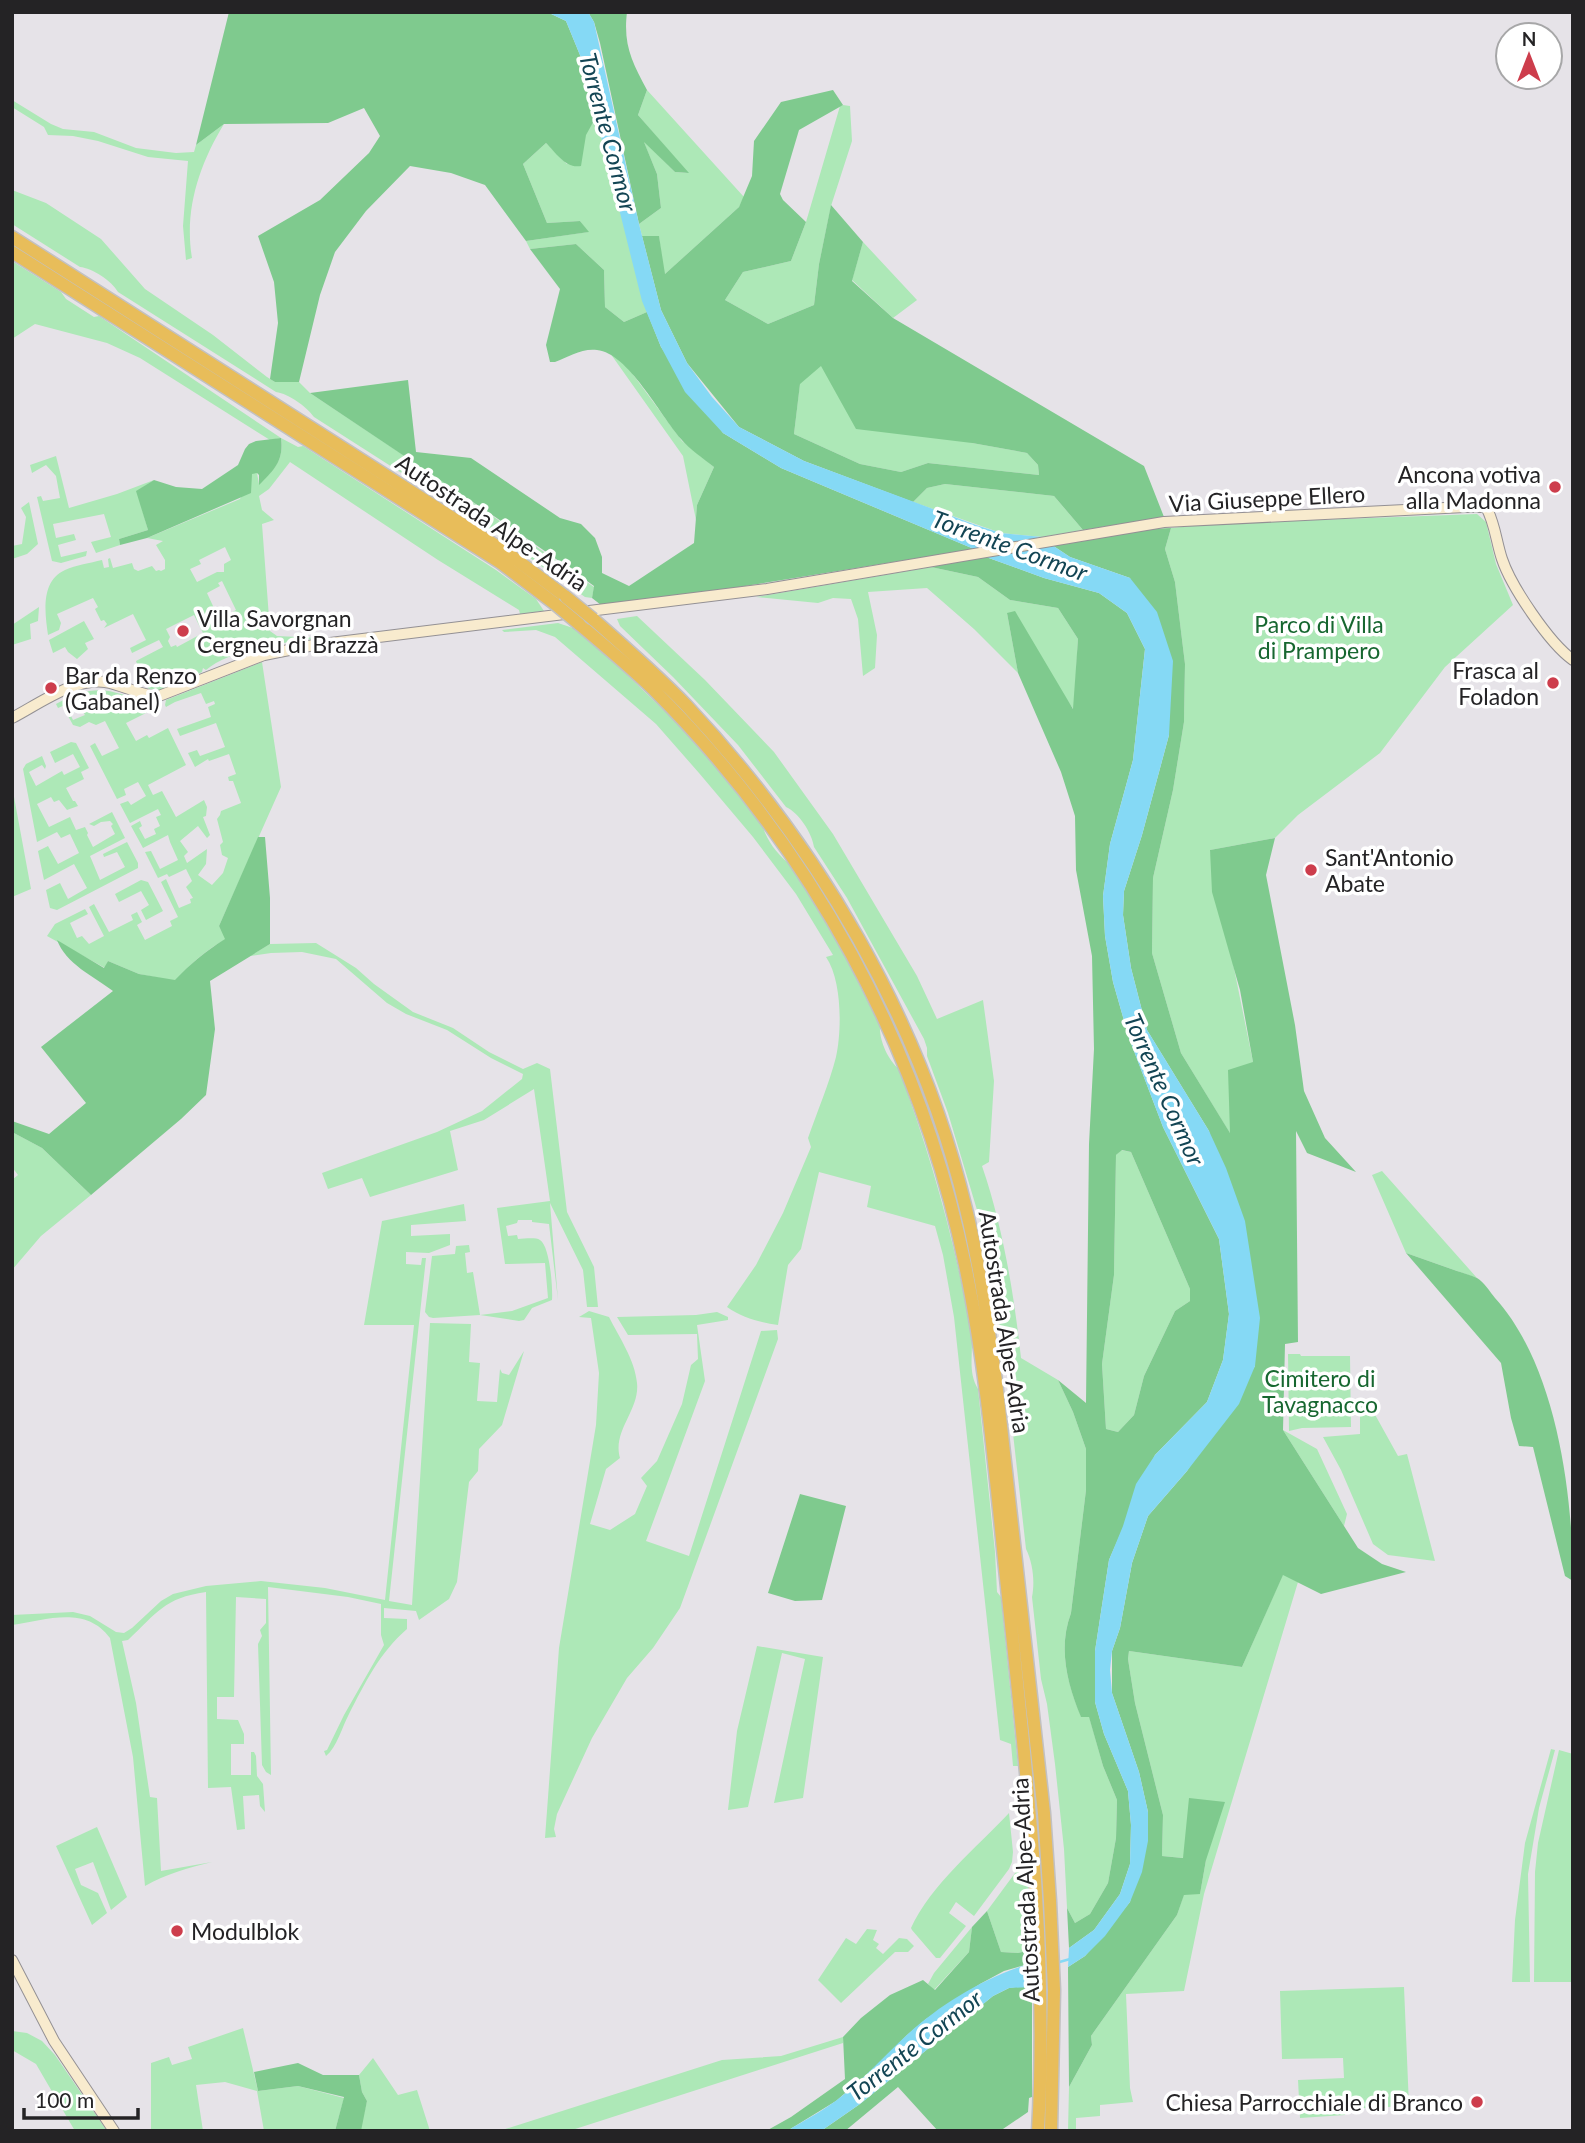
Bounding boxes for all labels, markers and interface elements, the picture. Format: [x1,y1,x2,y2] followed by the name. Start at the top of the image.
[1494,21,1564,91] north arrow
[1522,27,1536,50] text: N
[574,49,644,215] water label: Torrente Cormor
[391,448,593,596] street label: Autostrada Alpe-Adria
[1398,460,1541,514] place label: Ancona votiva alla Madonna
[1168,479,1366,517] street label: Via Giuseppe Ellero
[1547,479,1563,495] marker: Ancona votiva alla Madonna
[928,503,1092,587] water label: Torrente Cormor
[197,604,379,658] place label: Villa Savorgnan Cergneu di Brazzà
[1254,610,1384,664] park label: Parco di Villa di Prampero
[175,623,191,639] marker: Villa Savorgnan Cergneu di Brazzà
[1452,656,1539,710] place label: Frasca al Foladon
[65,661,197,715] place label: Bar da Renzo (Gabanel)
[1545,675,1561,691] marker: Frasca al Foladon
[43,680,59,696] marker: Bar da Renzo (Gabanel)
[1325,843,1454,897] place label: Sant'Antonio Abate
[1303,862,1319,878] marker: Sant'Antonio Abate
[1119,1009,1212,1170] water label: Torrente Cormor
[974,1209,1036,1435] street label: Autostrada Alpe-Adria
[1262,1364,1378,1418] park label: Cimitero di Tavagnacco
[1005,1777,1045,2003] street label: Autostrada Alpe-Adria
[191,1917,300,1945] place label: Modulblok
[169,1923,185,1939] marker: Modulblok
[841,1983,988,2107] water label: Torrente Cormor
[24,2076,138,2120] scale bar
[35,2087,94,2112] text: 100 m
[1165,2088,1463,2116] place label: Chiesa Parrocchiale di Branco
[1469,2094,1485,2110] marker: Chiesa Parrocchiale di Branco

